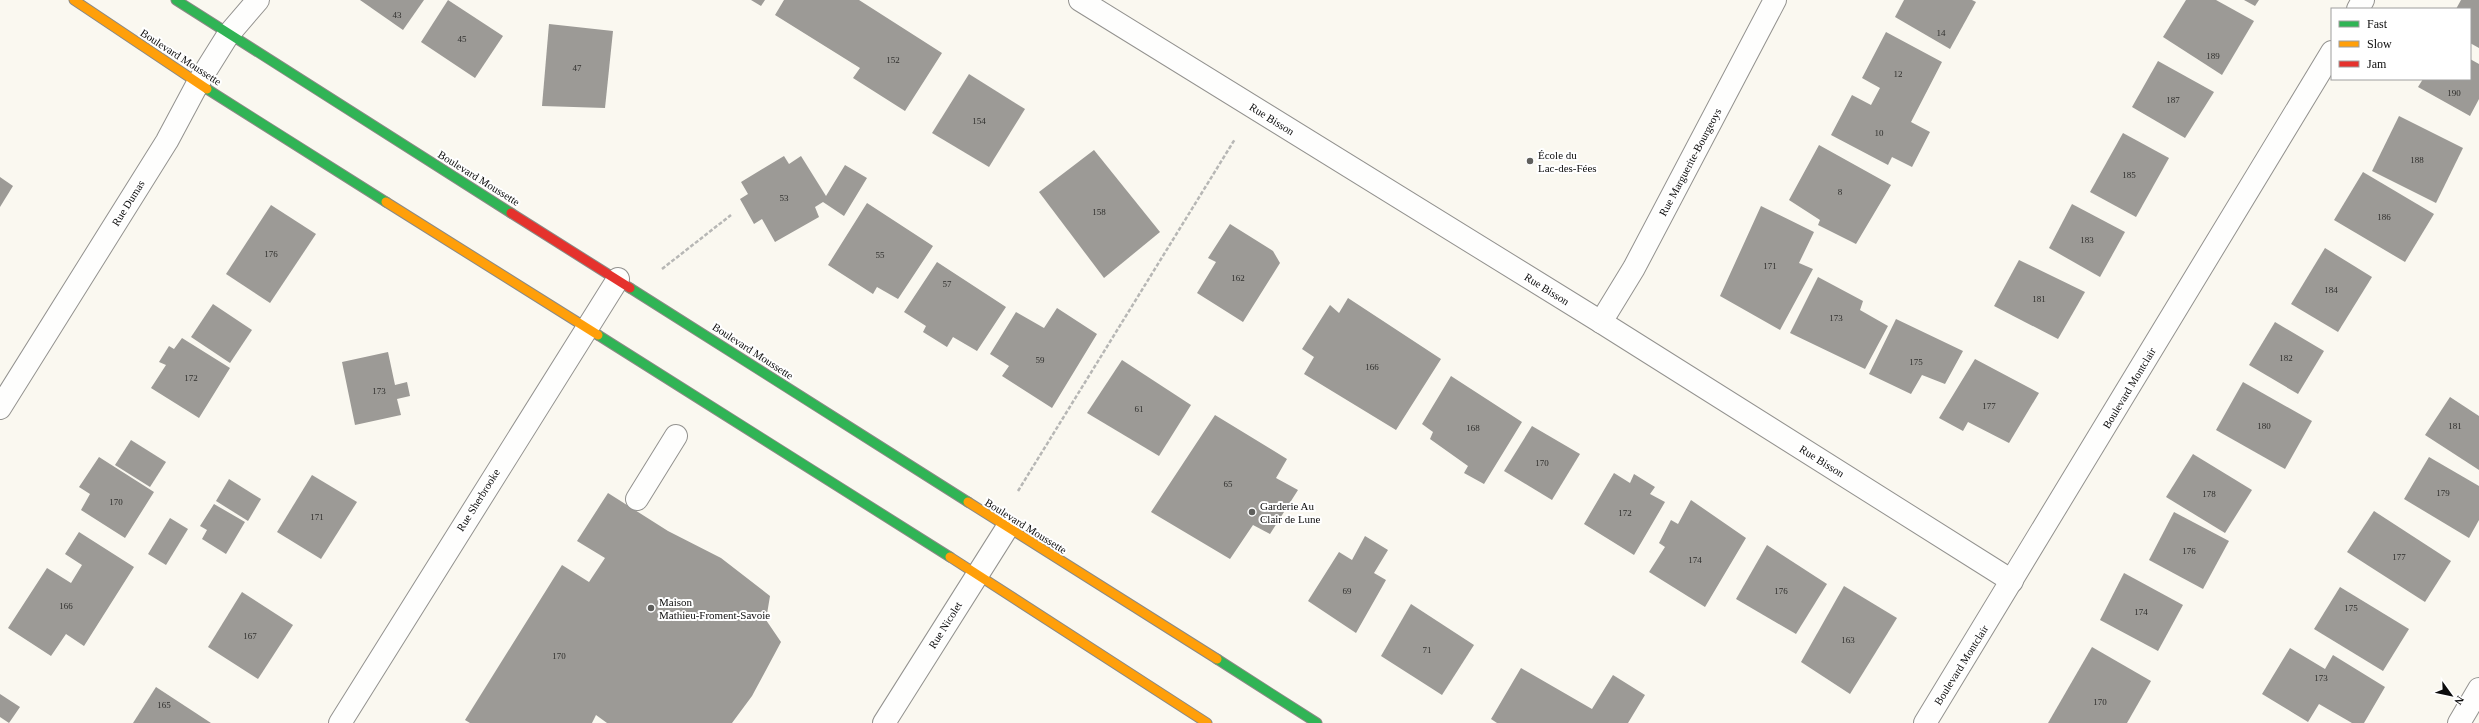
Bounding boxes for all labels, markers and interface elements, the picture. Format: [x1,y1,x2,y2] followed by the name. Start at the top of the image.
[2331,8,2471,80] legend
[393,10,402,20] house number: 43
[2367,17,2388,31] text: Fast
[138,26,224,88] street label: Boulevard Moussette
[1937,28,1946,38] house number: 14
[458,34,467,44] house number: 45
[2367,37,2392,51] text: Slow
[2206,51,2220,61] house number: 189
[886,55,900,65] house number: 152
[2367,57,2387,71] text: Jam
[573,63,582,73] house number: 47
[1894,69,1903,79] house number: 12
[2447,88,2461,98] house number: 190
[2166,95,2180,105] house number: 187
[1247,101,1297,138] street label: Rue Bisson
[1656,106,1724,218] street label: Rue Marguerite-Bourgeoys
[972,116,986,126] house number: 154
[1875,128,1884,138] house number: 10
[436,148,522,208] street label: Boulevard Moussette
[1538,149,1597,174] place label: École du Lac-des-Fées
[2410,155,2424,165] house number: 188
[1525,156,1535,166] marker: École du Lac-des-Fées
[2122,170,2136,180] house number: 185
[109,178,147,228] street label: Rue Dumas
[1838,187,1843,197] house number: 8
[780,193,789,203] house number: 53
[1092,207,1106,217] house number: 158
[2377,212,2391,222] house number: 186
[2080,235,2094,245] house number: 183
[264,249,278,259] house number: 176
[876,250,885,260] house number: 55
[1763,261,1777,271] house number: 171
[1522,271,1572,308] street label: Rue Bisson
[1231,273,1245,283] house number: 162
[943,279,952,289] house number: 57
[2324,285,2338,295] house number: 184
[2032,294,2046,304] house number: 181
[1829,313,1843,323] house number: 173
[710,320,796,382] street label: Boulevard Moussette
[2100,345,2158,430] street label: Boulevard Montclair
[2279,353,2293,363] house number: 182
[1036,355,1045,365] house number: 59
[1909,357,1923,367] house number: 175
[1365,362,1379,372] house number: 166
[184,373,198,383] house number: 172
[372,386,386,396] house number: 173
[1982,401,1996,411] house number: 177
[1135,404,1144,414] house number: 61
[2257,421,2271,431] house number: 180
[2448,421,2462,431] house number: 181
[1466,423,1480,433] house number: 168
[1797,443,1847,480] street label: Rue Bisson
[1535,458,1549,468] house number: 170
[454,467,502,533] street label: Rue Sherbrooke
[1224,479,1233,489] house number: 65
[2436,488,2450,498] house number: 179
[2202,489,2216,499] house number: 178
[983,496,1069,556] street label: Boulevard Moussette
[109,497,123,507] house number: 170
[1260,500,1321,525] place label: Garderie Au Clair de Lune
[1247,507,1257,517] marker: Garderie Au Clair de Lune
[1618,508,1632,518] house number: 172
[310,512,324,522] house number: 171
[2182,546,2196,556] house number: 176
[2392,552,2406,562] house number: 177
[1688,555,1702,565] house number: 174
[1343,586,1352,596] house number: 69
[1774,586,1788,596] house number: 176
[659,596,770,621] place label: Maison Mathieu-Froment-Savoie
[926,599,964,651] street label: Rue Nicolet
[59,601,73,611] house number: 166
[646,603,656,613] marker: Maison Mathieu-Froment-Savoie
[2344,603,2358,613] house number: 175
[2134,607,2148,617] house number: 174
[1932,623,1991,707] street label: Boulevard Montclair
[243,631,257,641] house number: 167
[1841,635,1855,645] house number: 163
[1423,645,1432,655] house number: 71
[552,651,566,661] house number: 170
[2314,673,2328,683] house number: 173
[2431,675,2471,715] north arrow
[2452,694,2467,707] text: N
[2093,697,2107,707] house number: 170
[157,700,171,710] house number: 165

